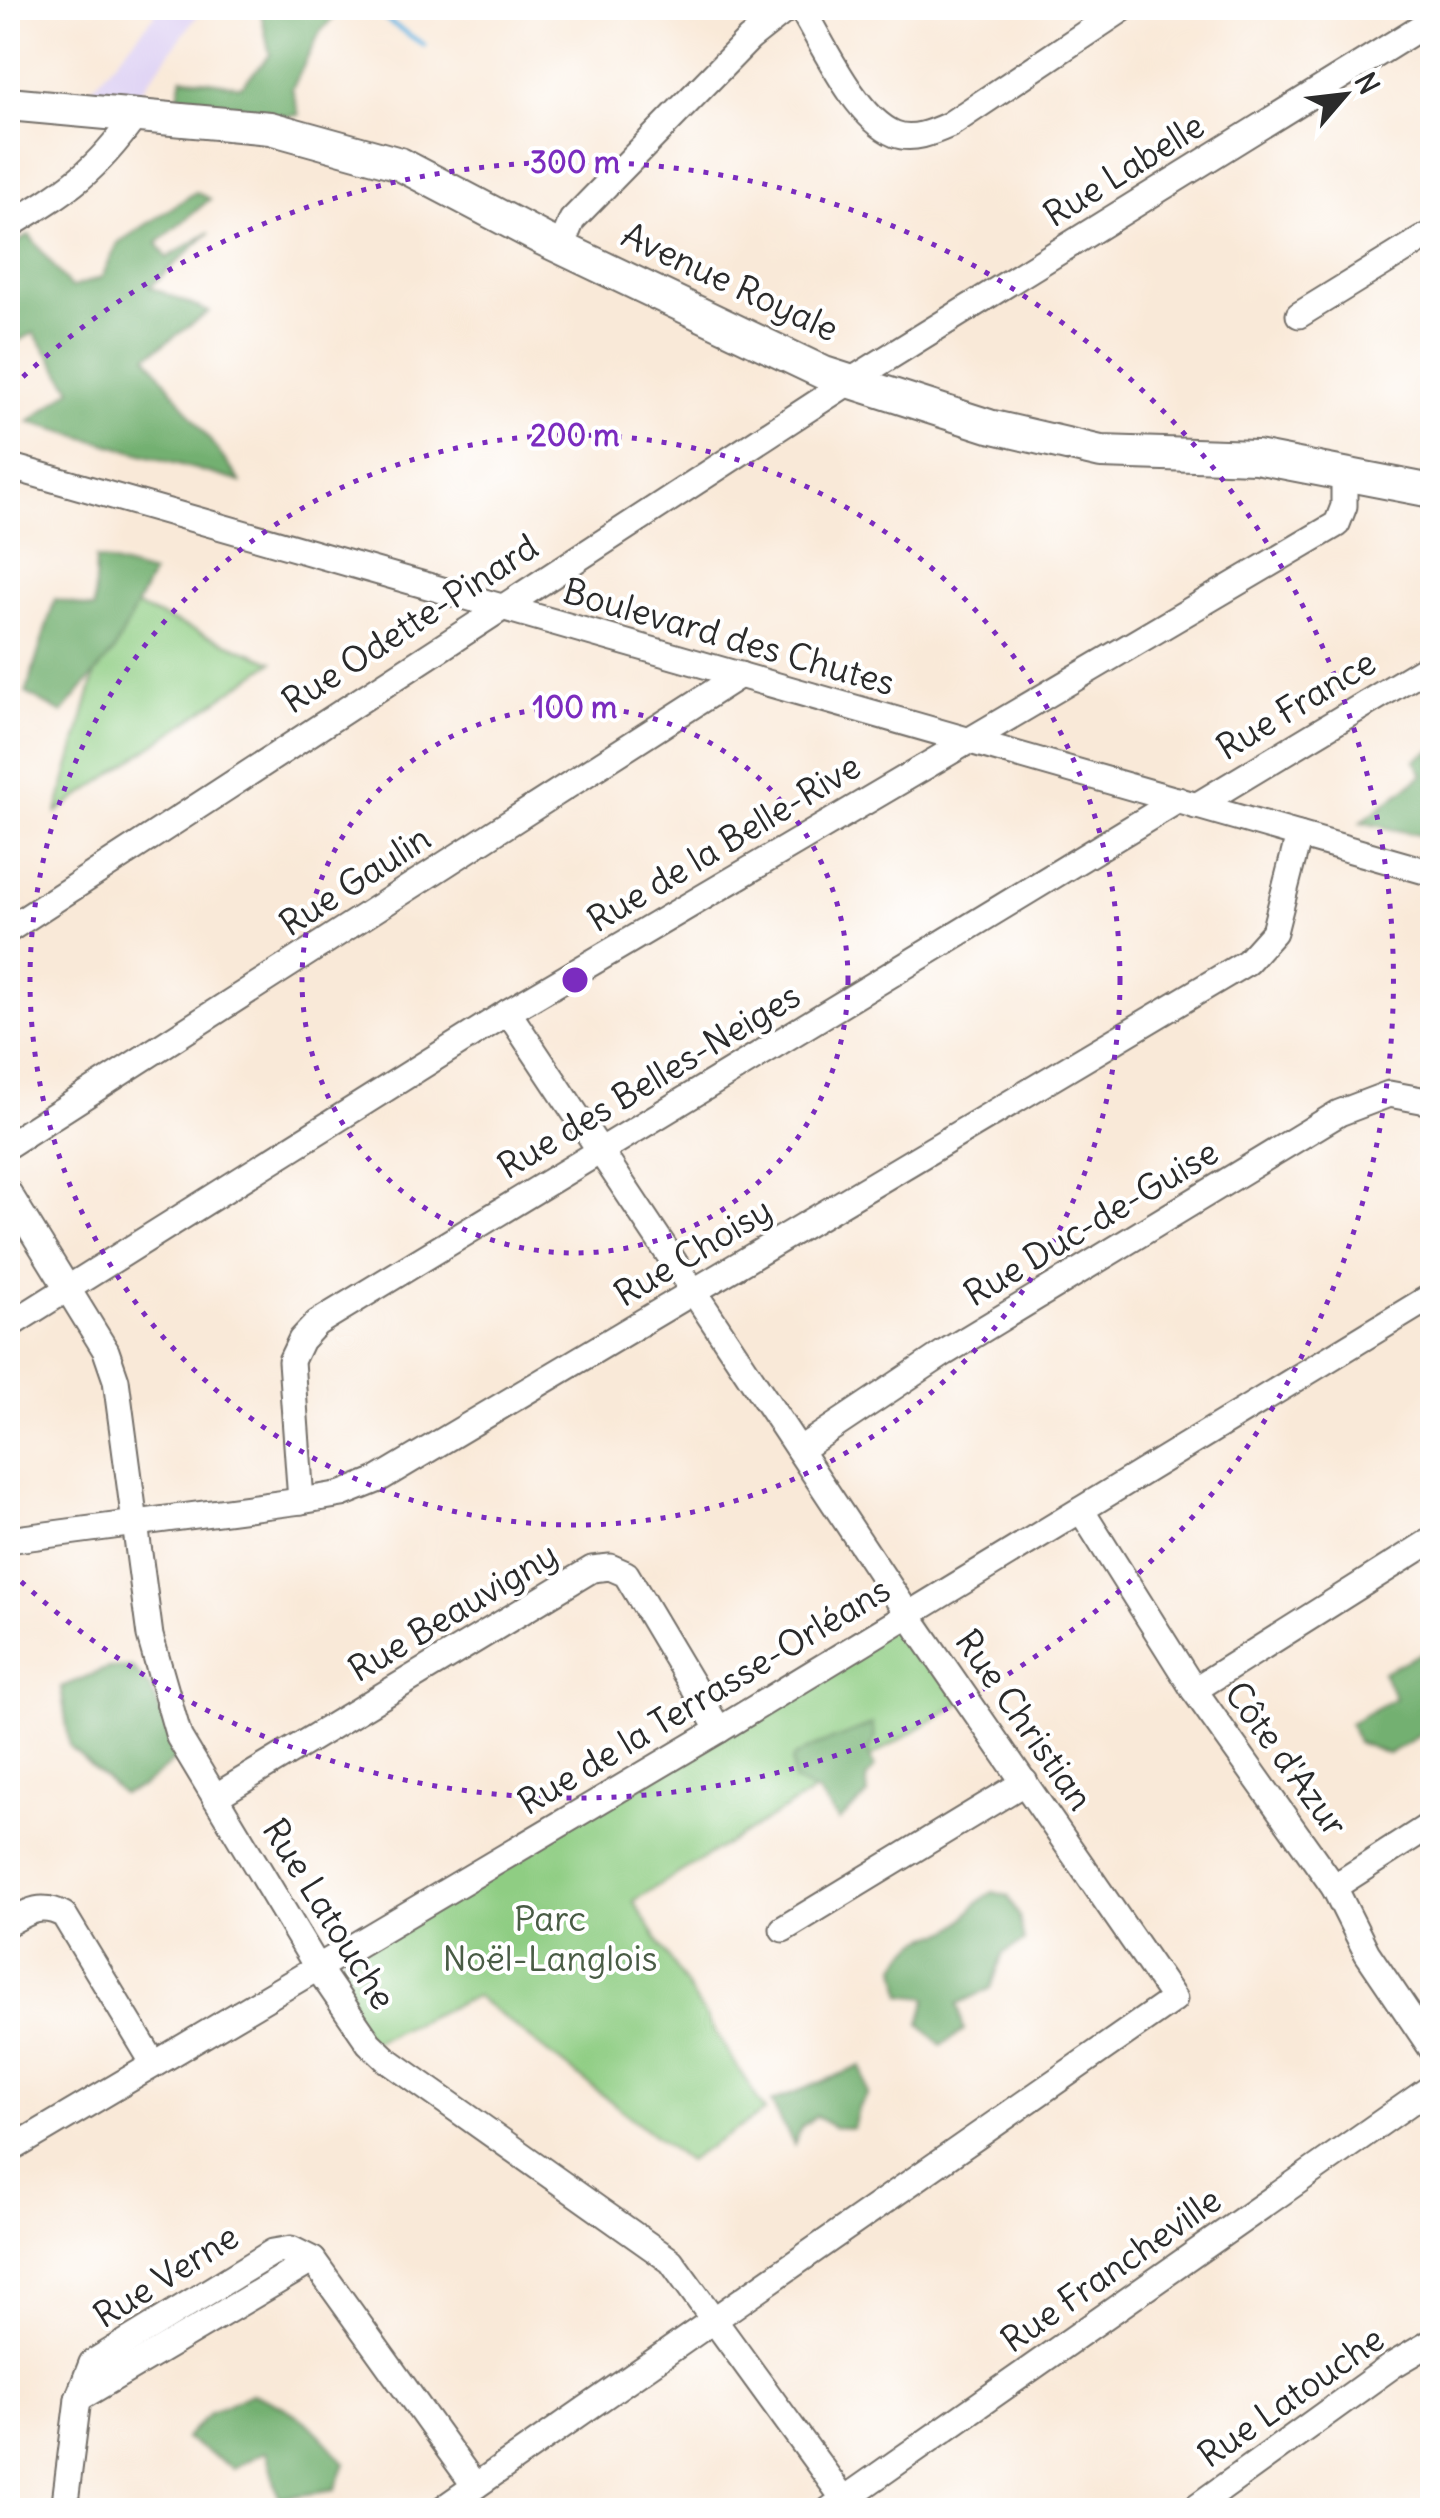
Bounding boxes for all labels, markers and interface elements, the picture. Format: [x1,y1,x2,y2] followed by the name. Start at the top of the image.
[1295,45,1395,145] north arrow
[1347,66,1388,100] text: N
[1035,103,1212,236] street label: Rue Labelle
[530,143,620,181] text: 300 m
[615,212,846,350] street label: Avenue Royale
[530,416,620,454] text: 200 m
[273,524,546,722] street label: Rue Odette-Pinard
[559,568,900,704] street label: Boulevard des Chutes
[1208,639,1383,769] street label: Rue France
[533,688,617,726] text: 100 m
[579,743,868,941] street label: Rue de la Belle-Rive
[271,815,438,945] street label: Rue Gaulin
[557,962,593,998] centre of rings
[489,972,808,1188] street label: Rue des Belles-Neiges
[955,1129,1226,1315] street label: Rue Duc-de-Guise
[606,1187,779,1315] street label: Rue Choisy
[340,1532,565,1691] street label: Rue Beauvigny
[510,1567,897,1824] street label: Rue de la Terrasse-Orléans
[946,1621,1103,1818] street label: Rue Christian
[1216,1672,1358,1844] street label: Côte d'Azur
[254,1810,406,2017] street label: Rue Latouche
[442,1896,658,1980] park label: Parc Noël-Langlois
[992,2177,1229,2361] street label: Rue Francheville
[85,2213,246,2337] street label: Rue Verne
[1189,2316,1392,2476] street label: Rue Latouche

